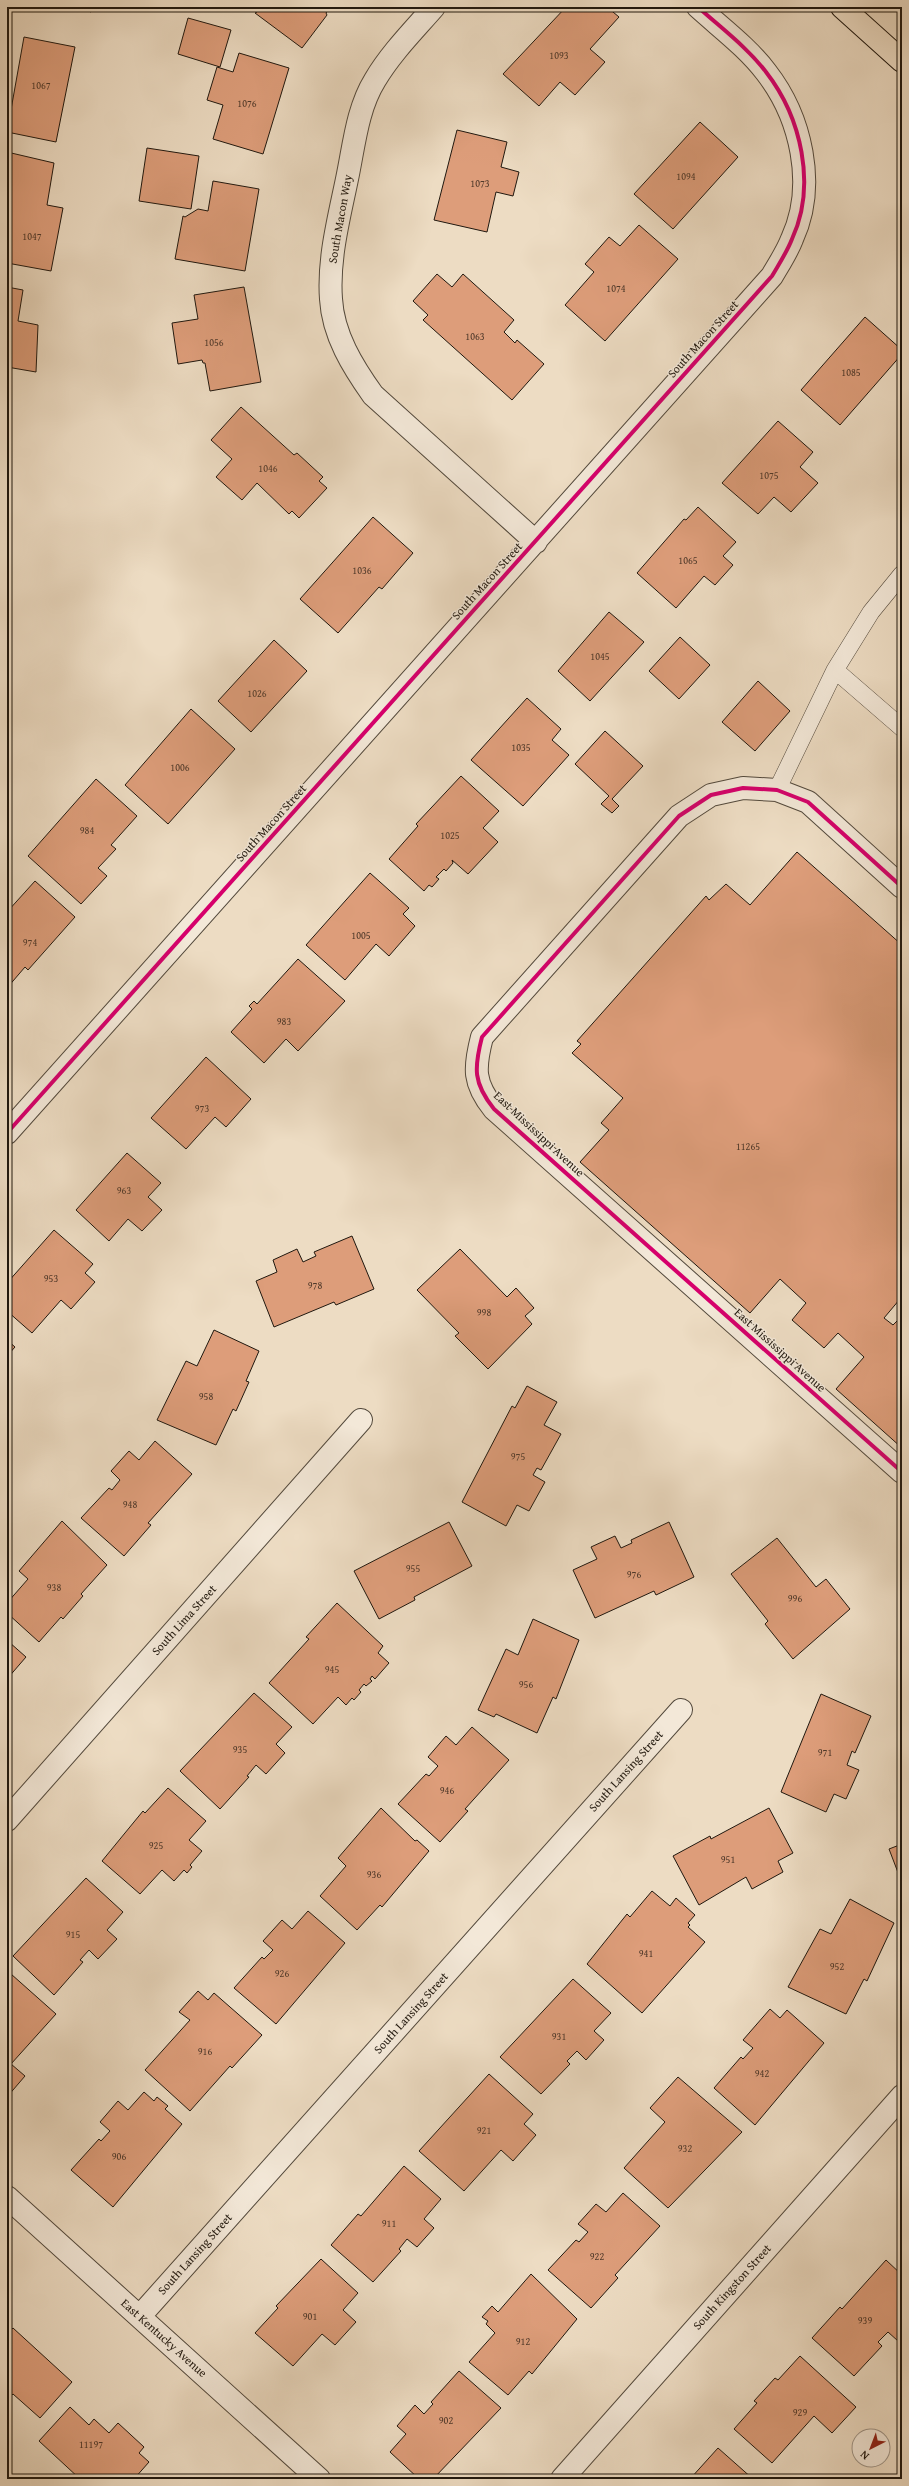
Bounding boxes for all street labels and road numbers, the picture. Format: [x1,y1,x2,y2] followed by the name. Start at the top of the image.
[323,173,356,265] street label: South Macon Way
[663,296,743,381] street label: South Macon Street
[447,538,527,623] street label: South Macon Street
[231,780,311,865] street label: South Macon Street
[490,1087,589,1180] street label: East Mississippi Avenue
[731,1304,830,1396] street label: East Mississippi Avenue
[147,1580,220,1659] street label: South Lima Street
[584,1726,667,1815] street label: South Lansing Street
[369,1968,452,2057] street label: South Lansing Street
[153,2209,236,2298] street label: South Lansing Street
[688,2239,775,2333] street label: South Kingston Street
[118,2294,211,2381] street label: East Kentucky Avenue

